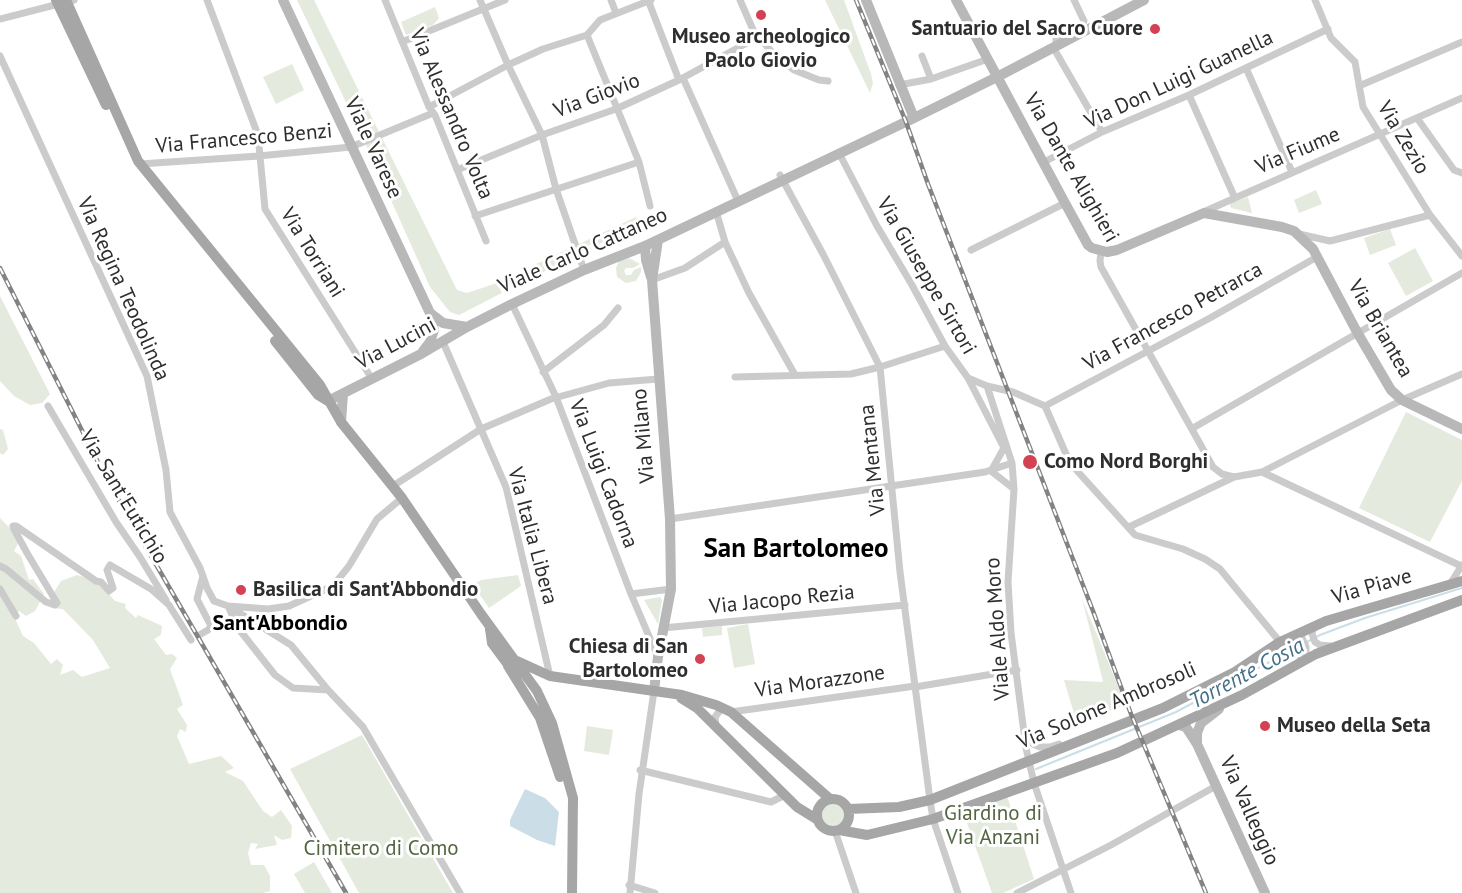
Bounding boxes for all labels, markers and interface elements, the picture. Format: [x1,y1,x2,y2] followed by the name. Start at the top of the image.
[754,8,768,22] marker: Museo archeologico Paolo Giovio
[911,16,1143,42] place label: Santuario del Sacro Cuore
[1148,22,1162,36] marker: Santuario del Sacro Cuore
[672,24,850,74] place label: Museo archeologico Paolo Giovio
[404,25,498,203] street label: Via Alessandro Volta
[1081,25,1277,135] street label: Via Don Luigi Guanella
[550,68,644,124] street label: Via Giovio
[1018,89,1124,247] street label: Via Dante Alighieri
[339,93,407,203] street label: Viale Varese
[1371,97,1435,179] street label: Via Zezio
[155,119,333,159] street label: Via Francesco Benzi
[1252,122,1344,180] street label: Via Fiume
[71,193,175,385] street label: Via Regina Teodolinda
[871,193,981,359] street label: Via Giuseppe Sirtori
[495,202,671,300] street label: Viale Carlo Cattaneo
[274,203,350,303] street label: Via Torriani
[1079,257,1267,377] street label: Via Francesco Petrarca
[1342,276,1418,382] street label: Via Briantea
[351,312,441,376] street label: Via Lucini
[627,388,661,484] street label: Via Milano
[563,396,643,552] street label: Via Luigi Cadorna
[855,403,891,517] street label: Via Mentana
[73,426,173,568] street label: Via Sant'Eutichio
[1044,449,1208,475] place label: Como Nord Borghi
[1021,453,1039,471] marker: Como Nord Borghi
[502,465,562,607] street label: Via Italia Libera
[704,533,888,565] district label: San Bartolomeo
[980,557,1016,701] street label: Viale Aldo Moro
[1329,564,1415,610] street label: Via Piave
[253,577,478,603] place label: Basilica di Sant'Abbondio
[708,580,856,620] street label: Via Jacopo Rezia
[234,583,248,597] marker: Basilica di Sant'Abbondio
[212,611,348,637] district label: Sant'Abbondio
[1185,633,1309,715] water label: Torrente Cosia
[569,634,688,684] place label: Chiesa di San Bartolomeo
[693,652,707,666] marker: Chiesa di San Bartolomeo
[1014,657,1200,755] street label: Via Solone Ambrosoli
[753,660,887,704] street label: Via Morazzone
[1277,713,1431,739] place label: Museo della Seta
[1258,719,1272,733] marker: Museo della Seta
[1214,752,1284,870] street label: Via Valleggio
[944,801,1042,851] park label: Giardino di Via Anzani
[303,836,459,862] park label: Cimitero di Como

